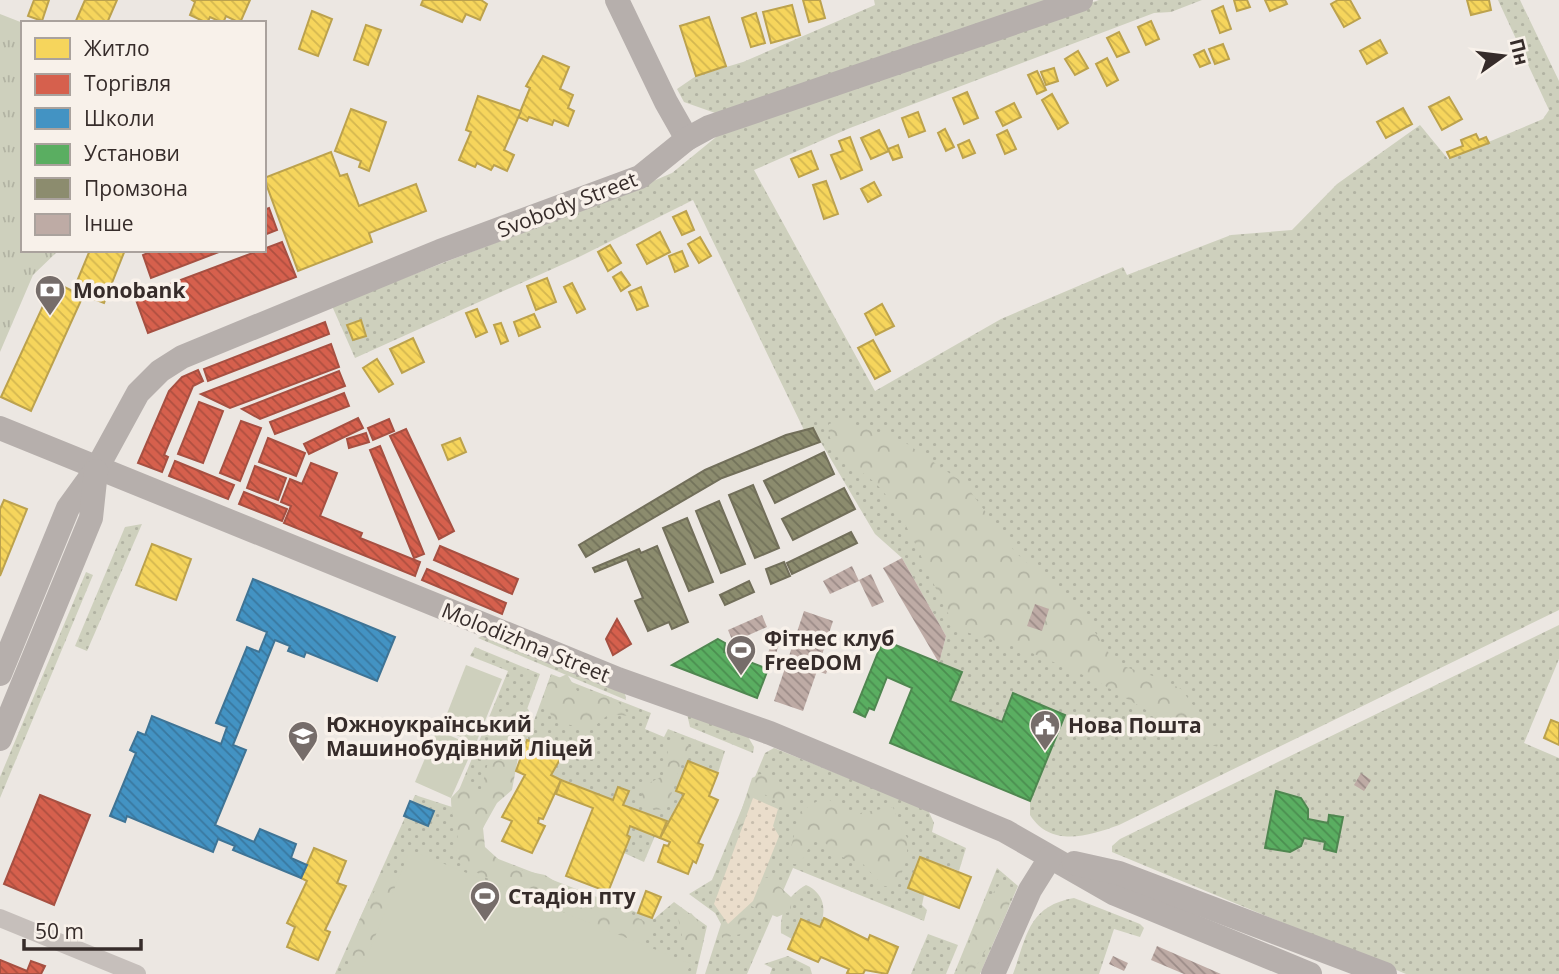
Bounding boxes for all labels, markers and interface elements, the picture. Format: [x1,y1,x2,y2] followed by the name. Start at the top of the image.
[21,21,266,252] legend
[1468,21,1538,91] north arrow
[84,34,150,62] text: Житло
[1504,36,1535,68] text: Пн
[84,69,171,97] text: Торгівля
[84,104,155,132] text: Школи
[84,139,180,167] text: Установи
[493,164,641,244] street label: Svobody Street
[84,174,188,202] text: Промзона
[84,209,134,237] text: Інше
[33,273,67,317] bank icon: Monobank
[73,276,186,304] place label: Monobank
[438,595,614,689] street label: Molodizhna Street
[764,624,894,676] place label: Фітнес клуб FreeDOM
[724,633,758,677] sports icon: Фітнес клуб FreeDOM
[1028,708,1062,752] public building icon: Нова Пошта
[326,710,593,762] place label: Южноукраїнський Машинобудівний Ліцей
[1068,711,1202,739] place label: Нова Пошта
[286,719,320,763] school or university icon: Южноукраїнський Машинобудівний Ліцей
[468,879,502,923] sports icon: Стадіон пту
[508,882,636,910] place label: Стадіон пту
[24,908,142,952] scale bar
[35,917,84,945] text: 50 m

